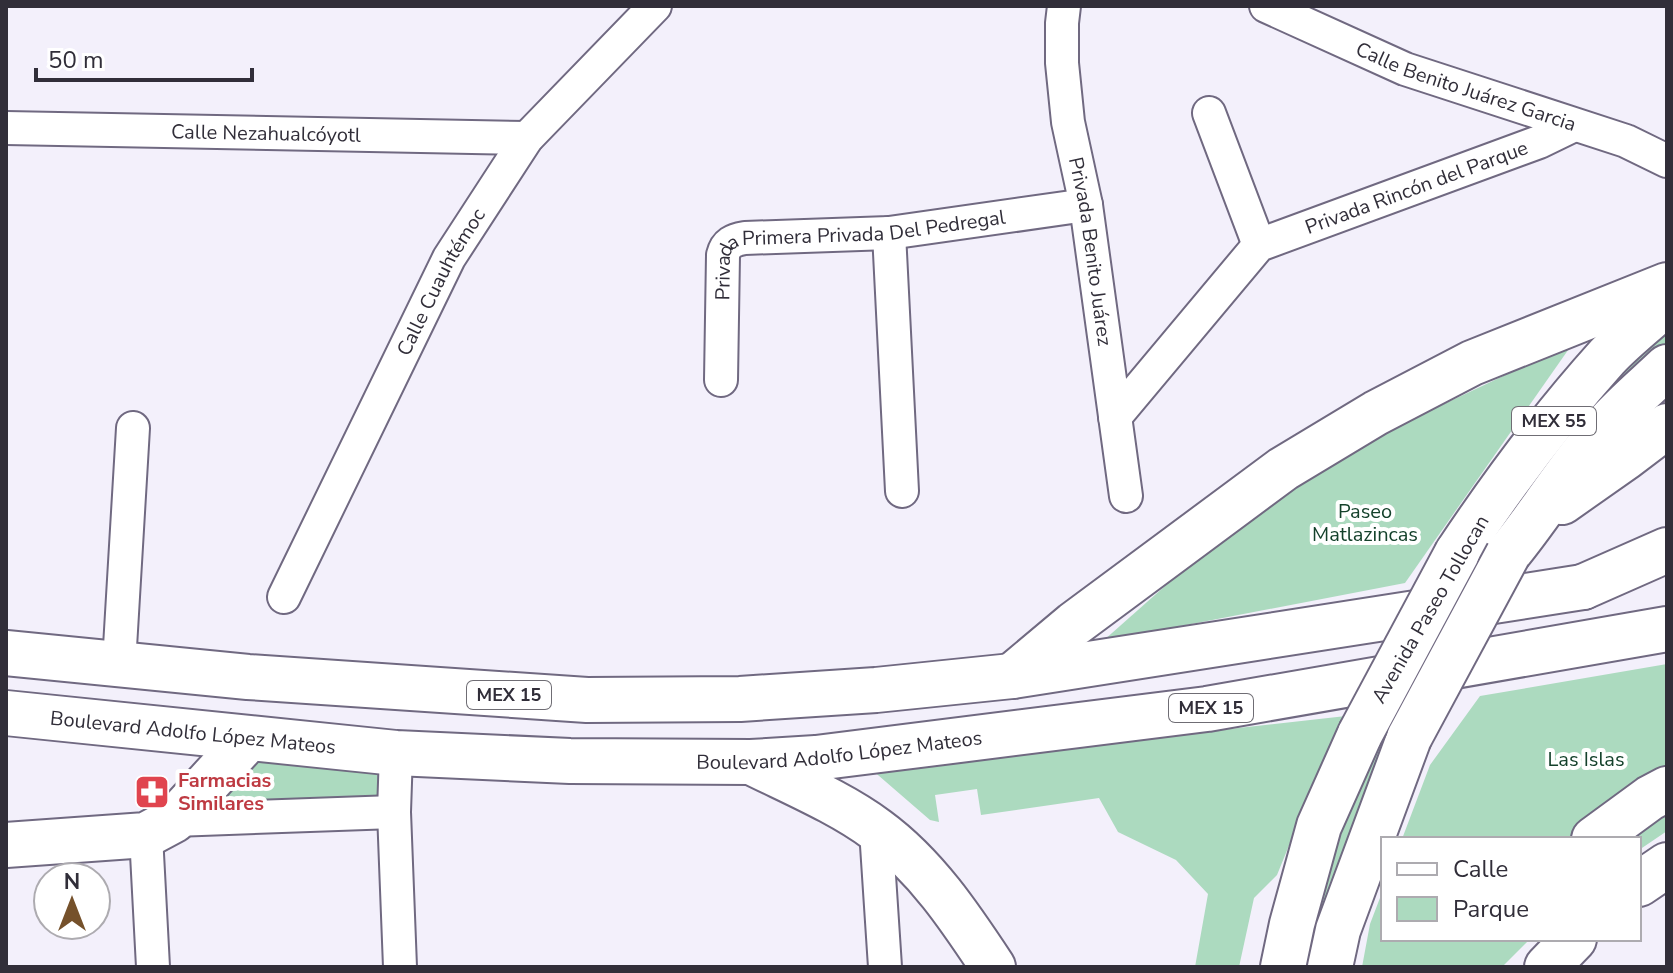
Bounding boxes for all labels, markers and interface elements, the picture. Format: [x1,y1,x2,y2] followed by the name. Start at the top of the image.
[36,32,252,82] scale bar
[1351,35,1579,138] street label: Calle Benito Juárez Garcia
[48,44,104,76] text: 50 m
[171,118,361,149] street label: Calle Nezahualcóyotl
[1301,134,1532,241] street label: Privada Rincón del Parque
[1062,154,1118,348] street label: Privada Benito Juárez
[390,203,492,360] street label: Calle Cuauhtémoc
[709,204,1007,301] street label: Privada Primera Privada Del Pedregal
[1512,407,1596,435] road number: MEX 55
[1312,498,1418,548] park label: Paseo Matlazincas
[1365,510,1495,708] street label: Avenida Paseo Tollocan
[467,681,551,709] road number: MEX 15
[1169,694,1253,722] road number: MEX 15
[49,705,337,761] street label: Boulevard Adolfo López Mateos
[696,724,984,776] street label: Boulevard Adolfo López Mateos
[1547,746,1625,773] park label: Las Islas
[178,767,272,817] place label: Farmacias Similares
[133,773,171,811] pharmacy icon: Farmacias Similares
[1381,837,1641,941] legend
[1453,853,1508,885] text: Calle
[32,861,112,941] north arrow
[64,867,80,897] text: N
[1453,893,1529,925] text: Parque

